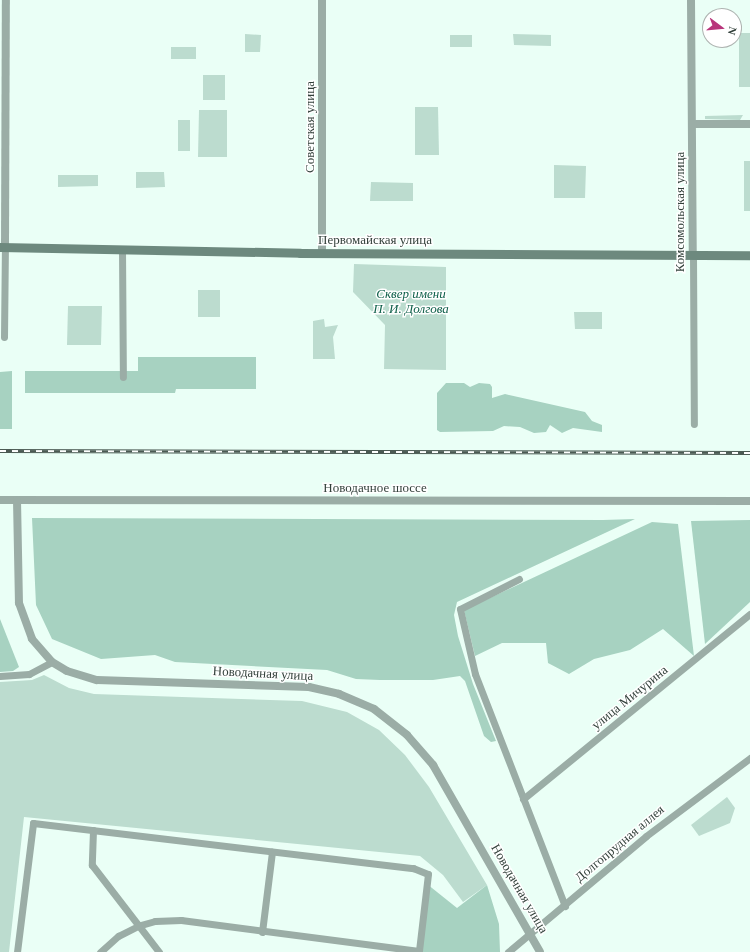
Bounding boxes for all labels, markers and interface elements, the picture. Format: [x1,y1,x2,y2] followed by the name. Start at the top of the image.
[702,8,742,48] north arrow
[726,26,739,37] text: N
[302,81,318,173] street label: Советская улица
[672,152,688,272] street label: Комсомольская улица
[318,232,432,248] street label: Первомайская улица
[373,287,449,318] park label: Сквер имени П. И. Долгова
[323,480,427,496] street label: Новодачное шоссе
[589,663,671,733] street label: улица Мичурина
[212,664,314,684] street label: Новодачная улица
[572,802,668,886] street label: Долгопрудная аллея
[487,842,551,936] street label: Новодачная улица

